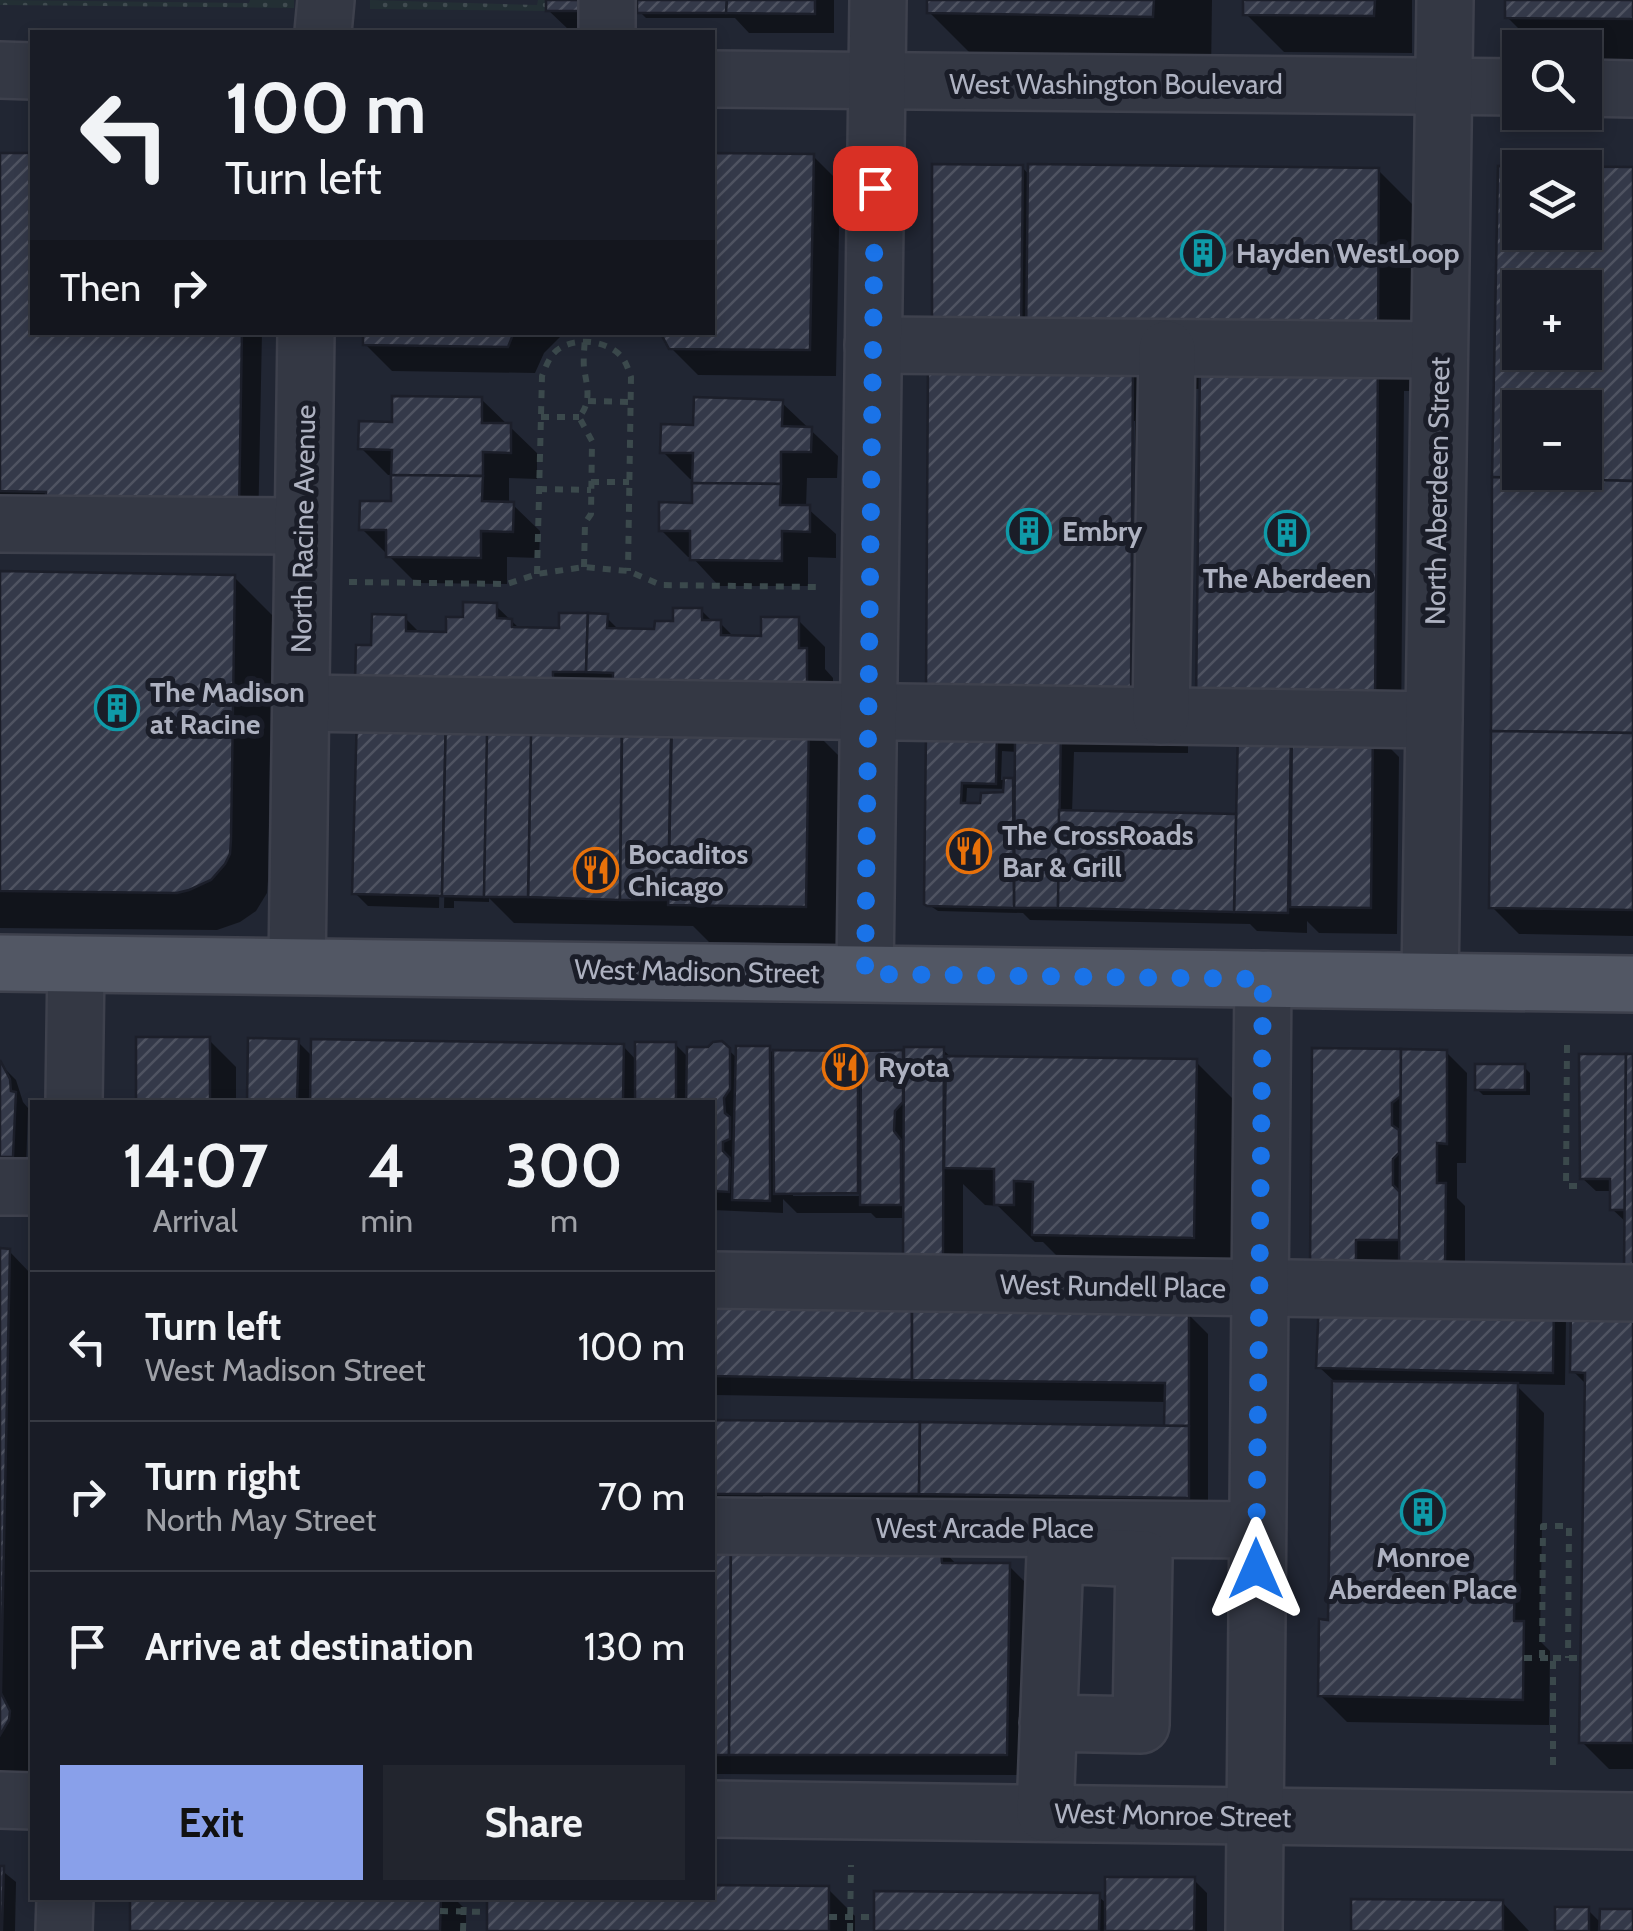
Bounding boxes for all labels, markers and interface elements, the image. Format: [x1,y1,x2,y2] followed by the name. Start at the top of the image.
[1502,30,1602,490] map controls
[1502,30,1602,130] button: search
[225,65,426,151] text: 100 m
[949,67,1283,101] street label: West Washington Boulevard
[60,70,190,200] icon: left
[833,146,918,231] pin
[1502,150,1602,250] button: layers
[225,151,382,205] text: Turn left
[848,161,903,216] icon: arrive
[1180,230,1226,276] building icon: Hayden WestLoop
[1236,236,1460,270] place label: Hayden WestLoop
[161,260,216,315] icon: right
[60,264,141,311] text: Then
[1502,270,1602,370] button: +
[1418,357,1456,625] street label: North Aberdeen Street
[1502,390,1602,490] button: −
[284,405,322,653] street label: North Racine Avenue
[1006,508,1052,554] building icon: Embry
[1264,510,1310,556] building icon: The Aberdeen
[1062,514,1142,548] place label: Embry
[1203,561,1371,595] place label: The Aberdeen
[150,675,305,741] place label: The Madison at Racine
[94,685,140,731] building icon: The Madison at Racine
[1002,818,1194,884] place label: The CrossRoads Bar & Grill
[946,828,992,874] restaurant icon: The CrossRoads Bar & Grill
[628,837,748,903] place label: Bocaditos Chicago
[573,847,619,893] restaurant icon: Bocaditos Chicago
[574,952,820,990] street label: West Madison Street
[822,1044,868,1090] restaurant icon: Ryota
[878,1050,949,1084] place label: Ryota
[122,1129,268,1202] text: 14:07
[368,1129,405,1202] text: 4
[506,1129,623,1202] text: 300
[153,1201,238,1240] text: Arrival
[360,1201,413,1240] text: min
[550,1201,578,1240] text: m
[1000,1267,1226,1305] street label: West Rundell Place
[145,1303,281,1350] text: Turn left
[60,1319,115,1374] icon: left
[578,1323,685,1370] text: 100 m
[145,1350,426,1389] text: West Madison Street
[145,1453,301,1500] text: Turn right
[60,1469,115,1524] icon: right
[598,1473,685,1520] text: 70 m
[1400,1489,1446,1535] building icon: Monroe Aberdeen Place
[145,1500,376,1539] text: North May Street
[876,1511,1094,1545] street label: West Arcade Place
[1204,1517,1308,1621] position arrow
[1329,1540,1517,1606] place label: Monroe Aberdeen Place
[60,1619,115,1674] icon: arrive
[145,1623,474,1670] text: Arrive at destination
[584,1623,685,1670] text: 130 m
[60,1765,363,1880] button: Exit
[383,1765,685,1880] button: Share
[1054,1796,1292,1834] street label: West Monroe Street

